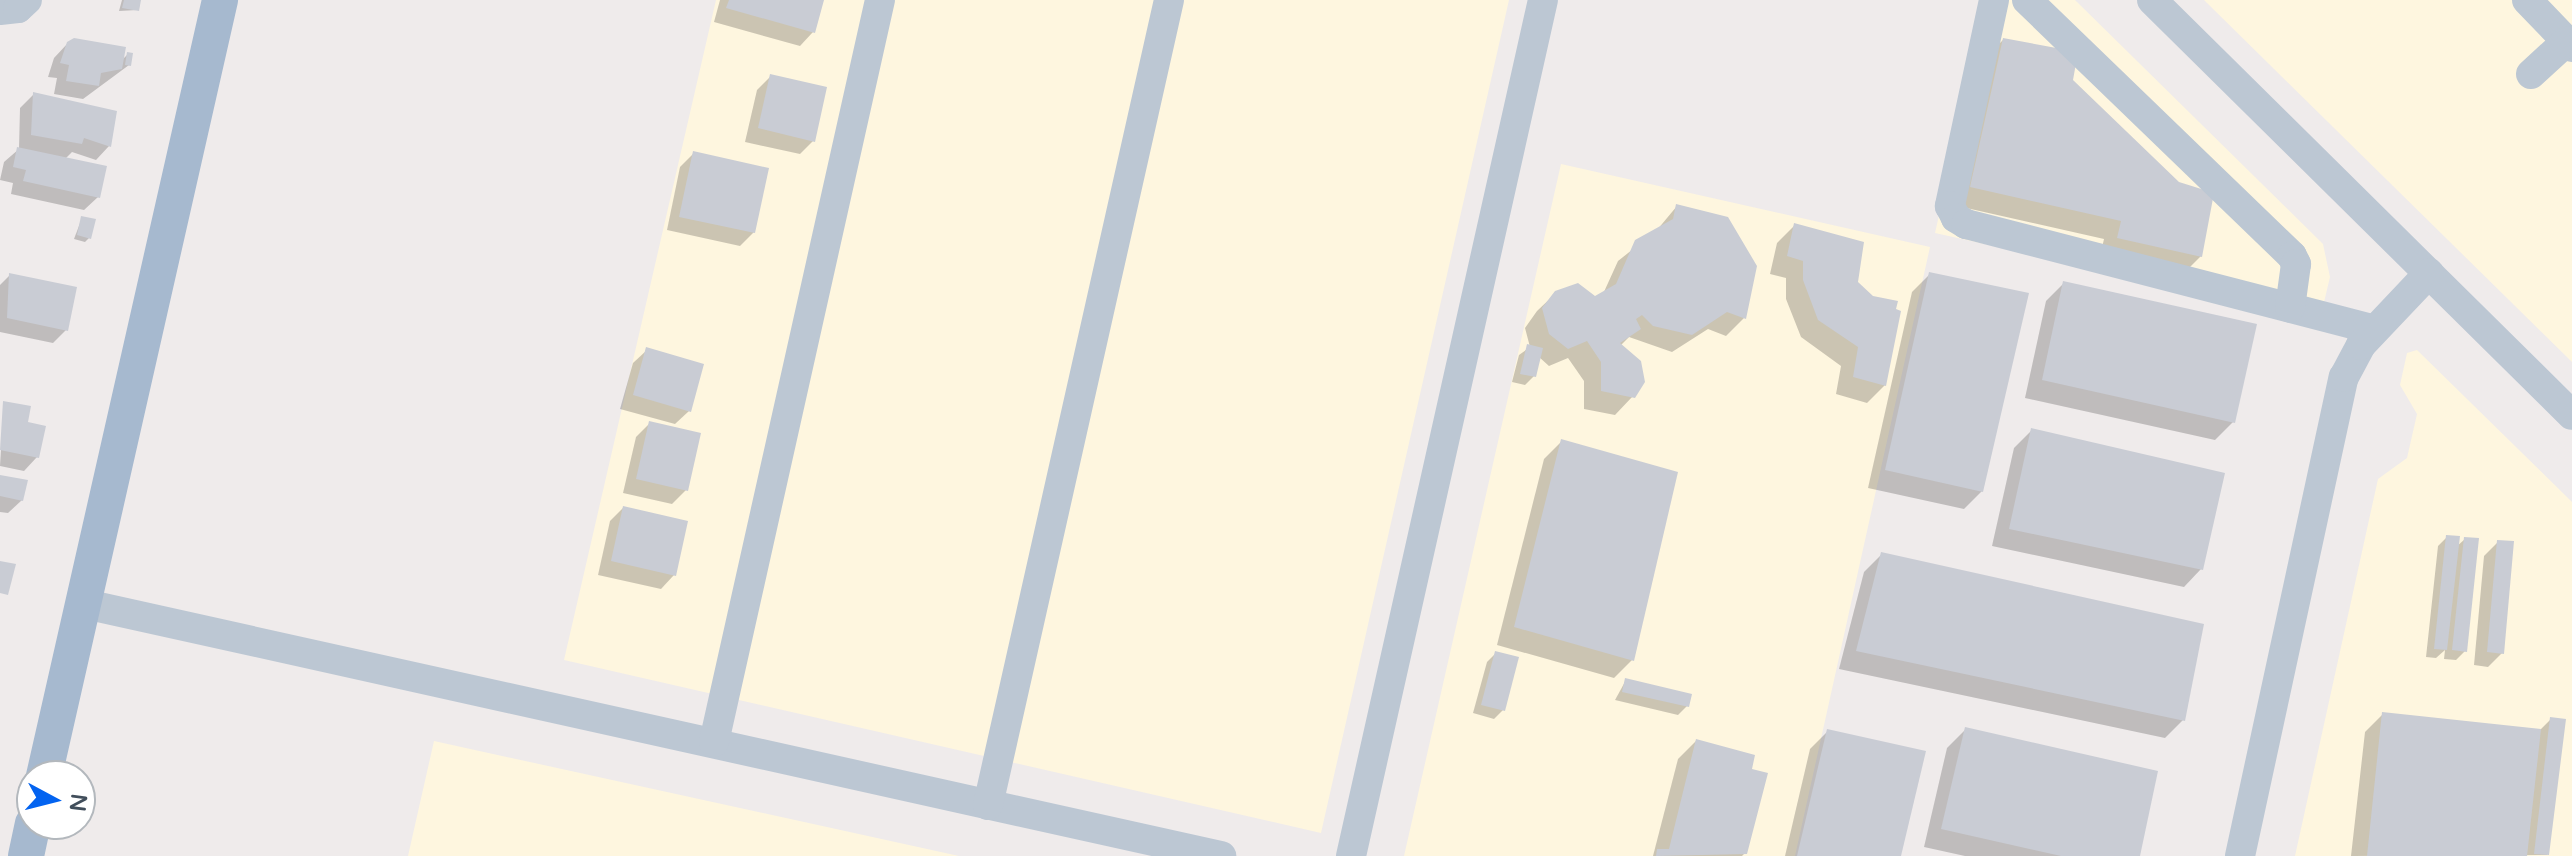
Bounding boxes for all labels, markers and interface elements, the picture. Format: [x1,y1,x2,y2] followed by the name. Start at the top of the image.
[16,760,96,840] north arrow
[64,792,92,813] text: N

